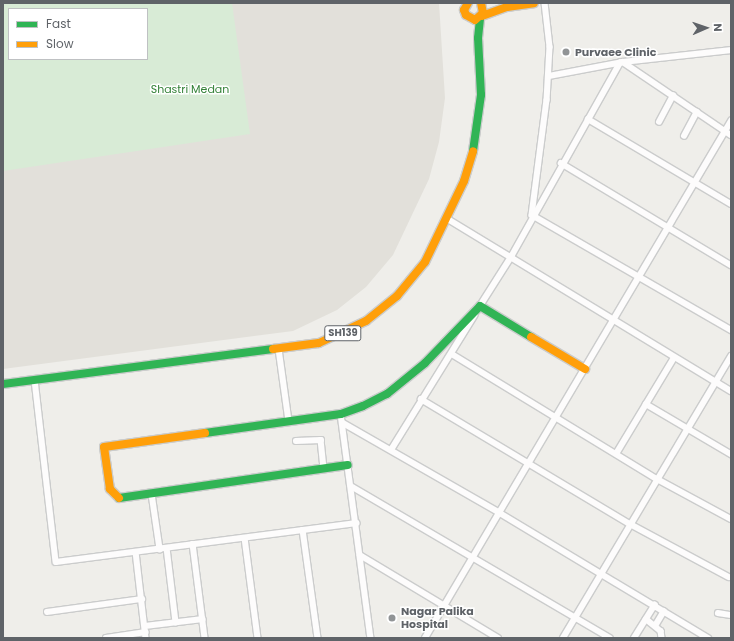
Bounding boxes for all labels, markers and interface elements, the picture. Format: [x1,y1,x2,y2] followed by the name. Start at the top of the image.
[8,8,148,60] legend
[686,8,726,48] north arrow
[46,15,71,32] text: Fast
[710,23,726,32] text: N
[46,35,74,52] text: Slow
[575,45,656,59] place label: Purvaee Clinic
[560,46,572,58] marker: Purvaee Clinic
[151,82,229,96] park label: Shastri Medan
[324,325,362,341] road number: SH139
[401,605,474,631] place label: Nagar Palika Hospital
[386,612,398,624] marker: Nagar Palika Hospital

